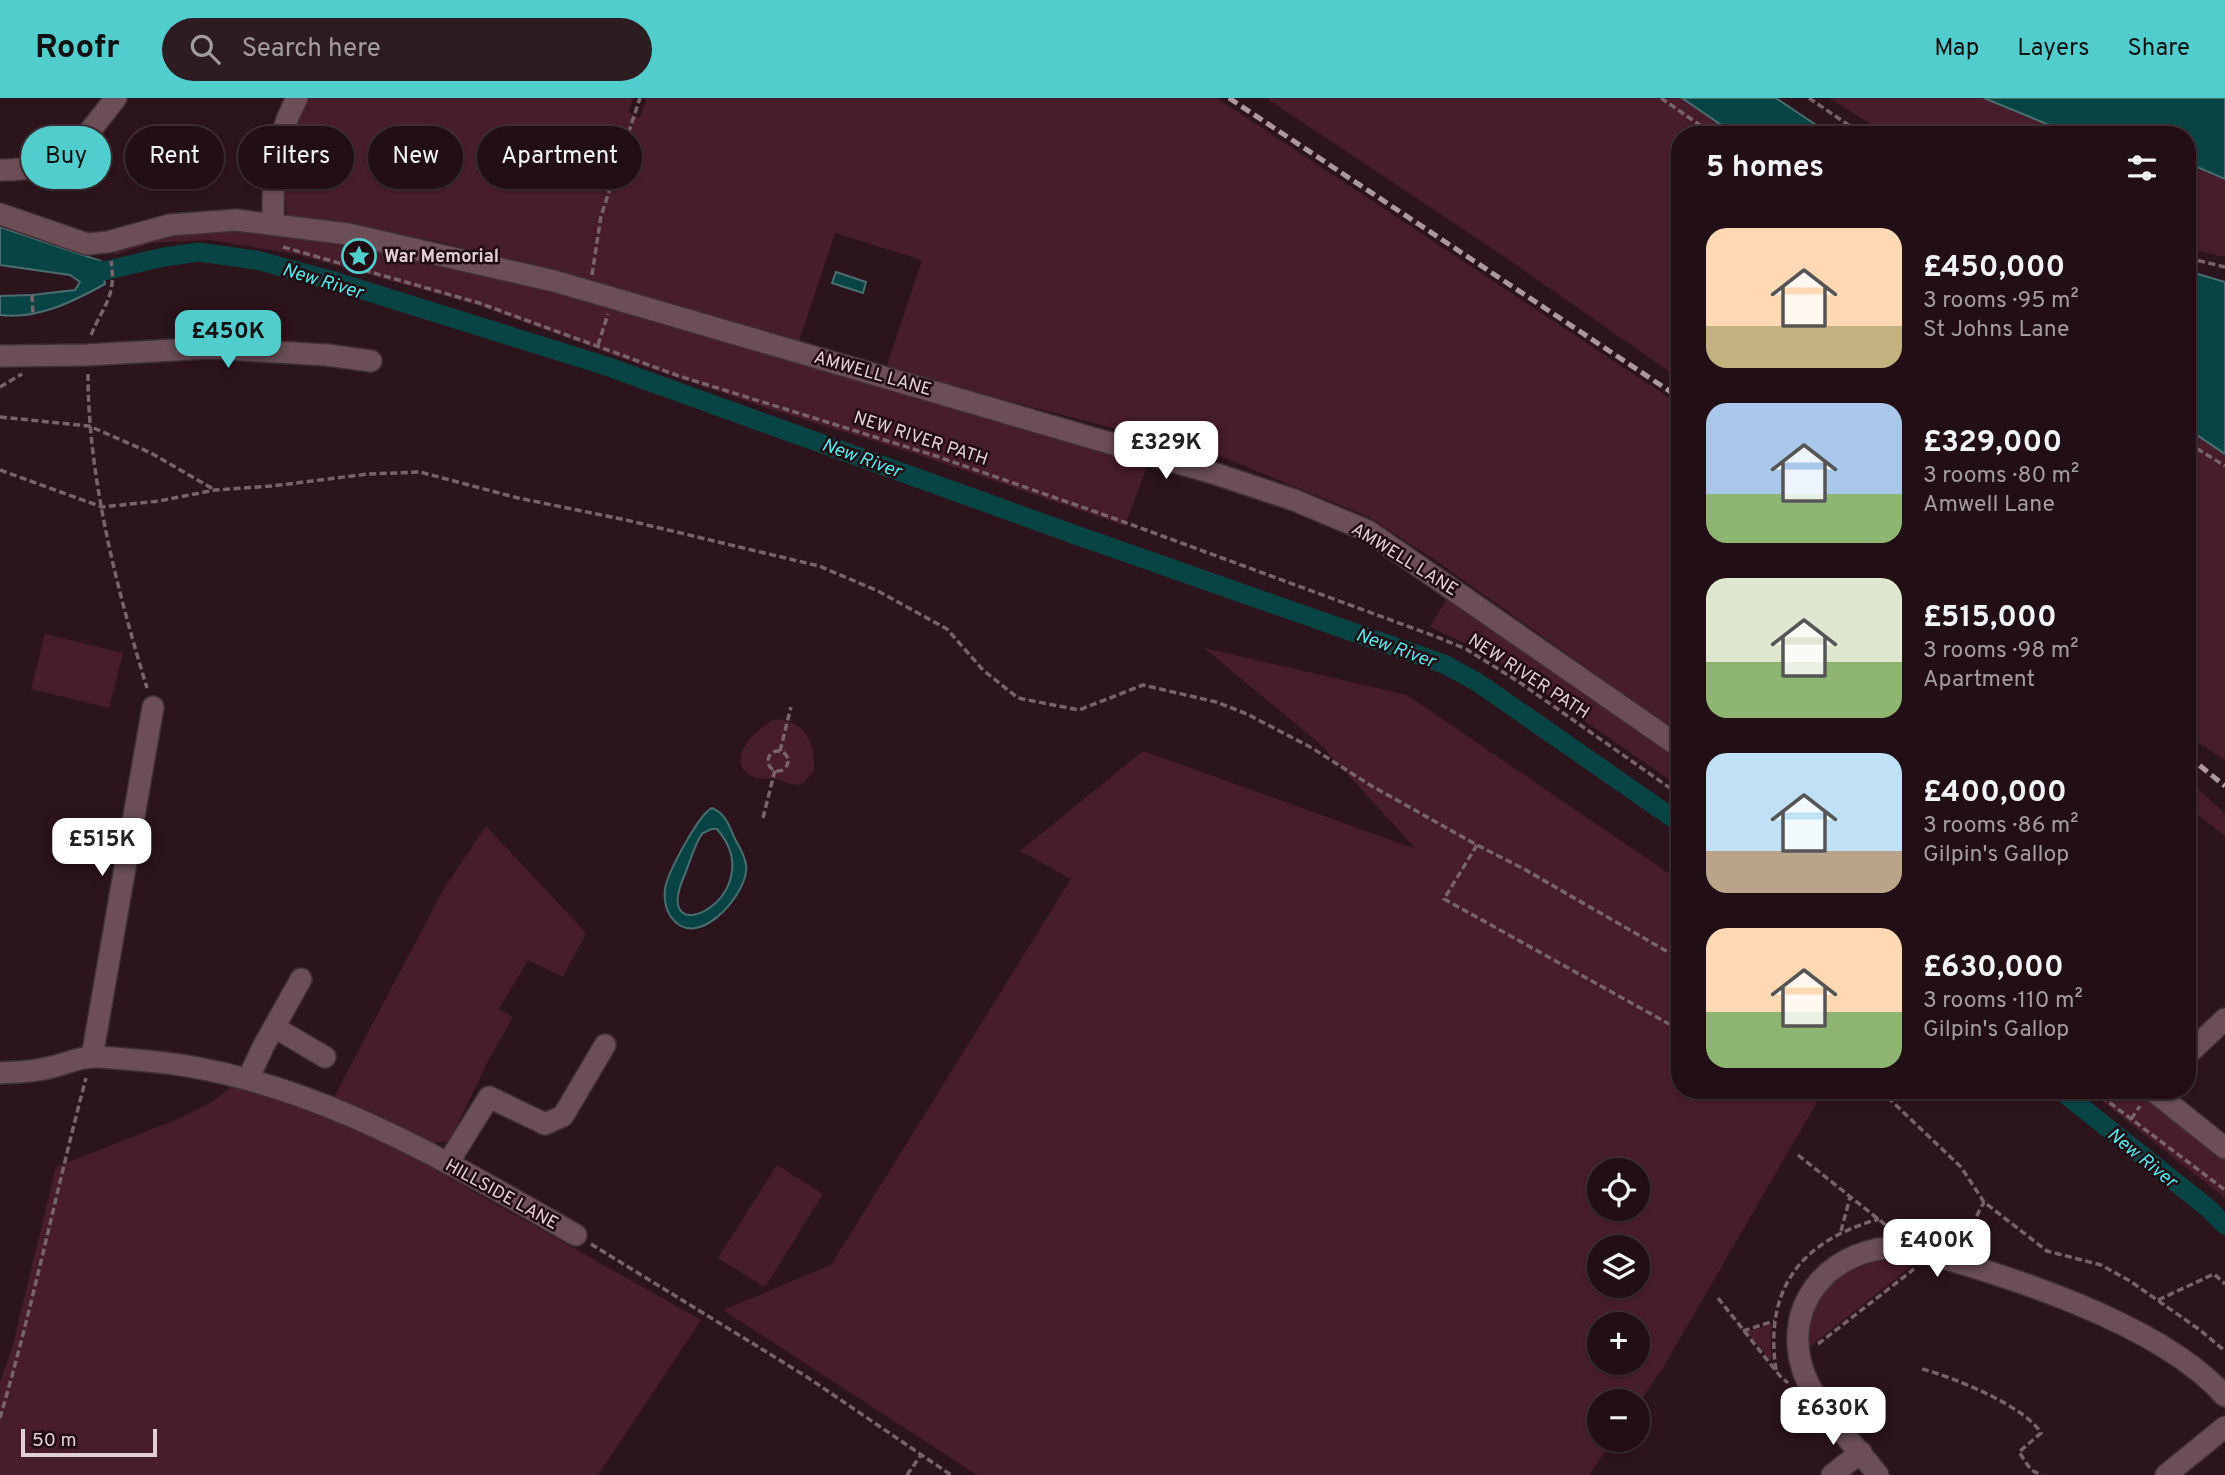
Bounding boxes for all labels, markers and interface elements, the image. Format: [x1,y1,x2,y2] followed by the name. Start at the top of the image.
[162,18,652,81] search box
[35,28,120,70] text: Roofr
[186,30,224,68] icon: search
[242,33,381,66] text: Search here
[1934,34,1979,64] text: Map
[2017,34,2089,64] text: Layers
[2127,34,2190,64] text: Share
[21,126,111,189] chip: Buy
[125,126,224,189] chip: Rent
[238,126,354,189] chip: Filters
[368,126,463,189] chip: New
[477,126,642,189] chip: Apartment
[2123,149,2161,187] icon: filters
[1706,150,1824,187] text: 5 homes
[340,237,378,275] place icon: War Memorial
[384,246,499,269] place label: War Memorial
[1923,250,2065,287] text: £450,000
[1762,256,1846,340] icon: home
[279,258,367,306] water label: New River
[1923,287,2079,316] text: 3 rooms · 95 m²
[179,310,277,370] pin: £450K
[1923,316,2069,345] text: St Johns Lane
[191,318,265,347] text: £450K
[811,347,934,402] street label: AMWELL LANE
[850,407,991,472] street label: NEW RIVER PATH
[1117,422,1215,481] pin: £329K
[1923,425,2062,462] text: £329,000
[1130,429,1202,458] text: £329K
[1762,431,1846,515] icon: home
[818,433,906,485] water label: New River
[1923,462,2079,491] text: 3 rooms · 80 m²
[1923,491,2055,520] text: Amwell Lane
[1347,518,1462,602] street label: AMWELL LANE
[1923,600,2057,637] text: £515,000
[1762,606,1846,690] icon: home
[1352,623,1440,675] water label: New River
[1463,629,1593,725] street label: NEW RIVER PATH
[1923,637,2079,666] text: 3 rooms · 98 m²
[1923,666,2035,695] text: Apartment
[1923,775,2067,812] text: £400,000
[1762,781,1846,865] icon: home
[1923,812,2079,841] text: 3 rooms · 86 m²
[53,818,151,878] pin: £515K
[68,826,136,855] text: £515K
[1923,841,2069,870] text: Gilpin's Gallop
[1923,950,2064,987] text: £630,000
[1762,956,1846,1040] icon: home
[1923,987,2083,1016] text: 3 rooms · 110 m²
[1923,1016,2069,1045] text: Gilpin's Gallop
[2102,1123,2183,1195] water label: New River
[441,1155,562,1236] street label: HILLSIDE LANE
[1587,1158,1650,1452] map controls
[1587,1158,1650,1221] button: locate
[1888,1220,1986,1279] pin: £400K
[1899,1227,1975,1256] text: £400K
[1587,1235,1650,1298] button: layers
[1587,1312,1650,1375] button: +
[1784,1388,1882,1447] pin: £630K
[1587,1389,1650,1452] button: −
[1797,1395,1869,1424] text: £630K
[21,1426,158,1458] scale bar
[32,1429,77,1453] text: 50 m

